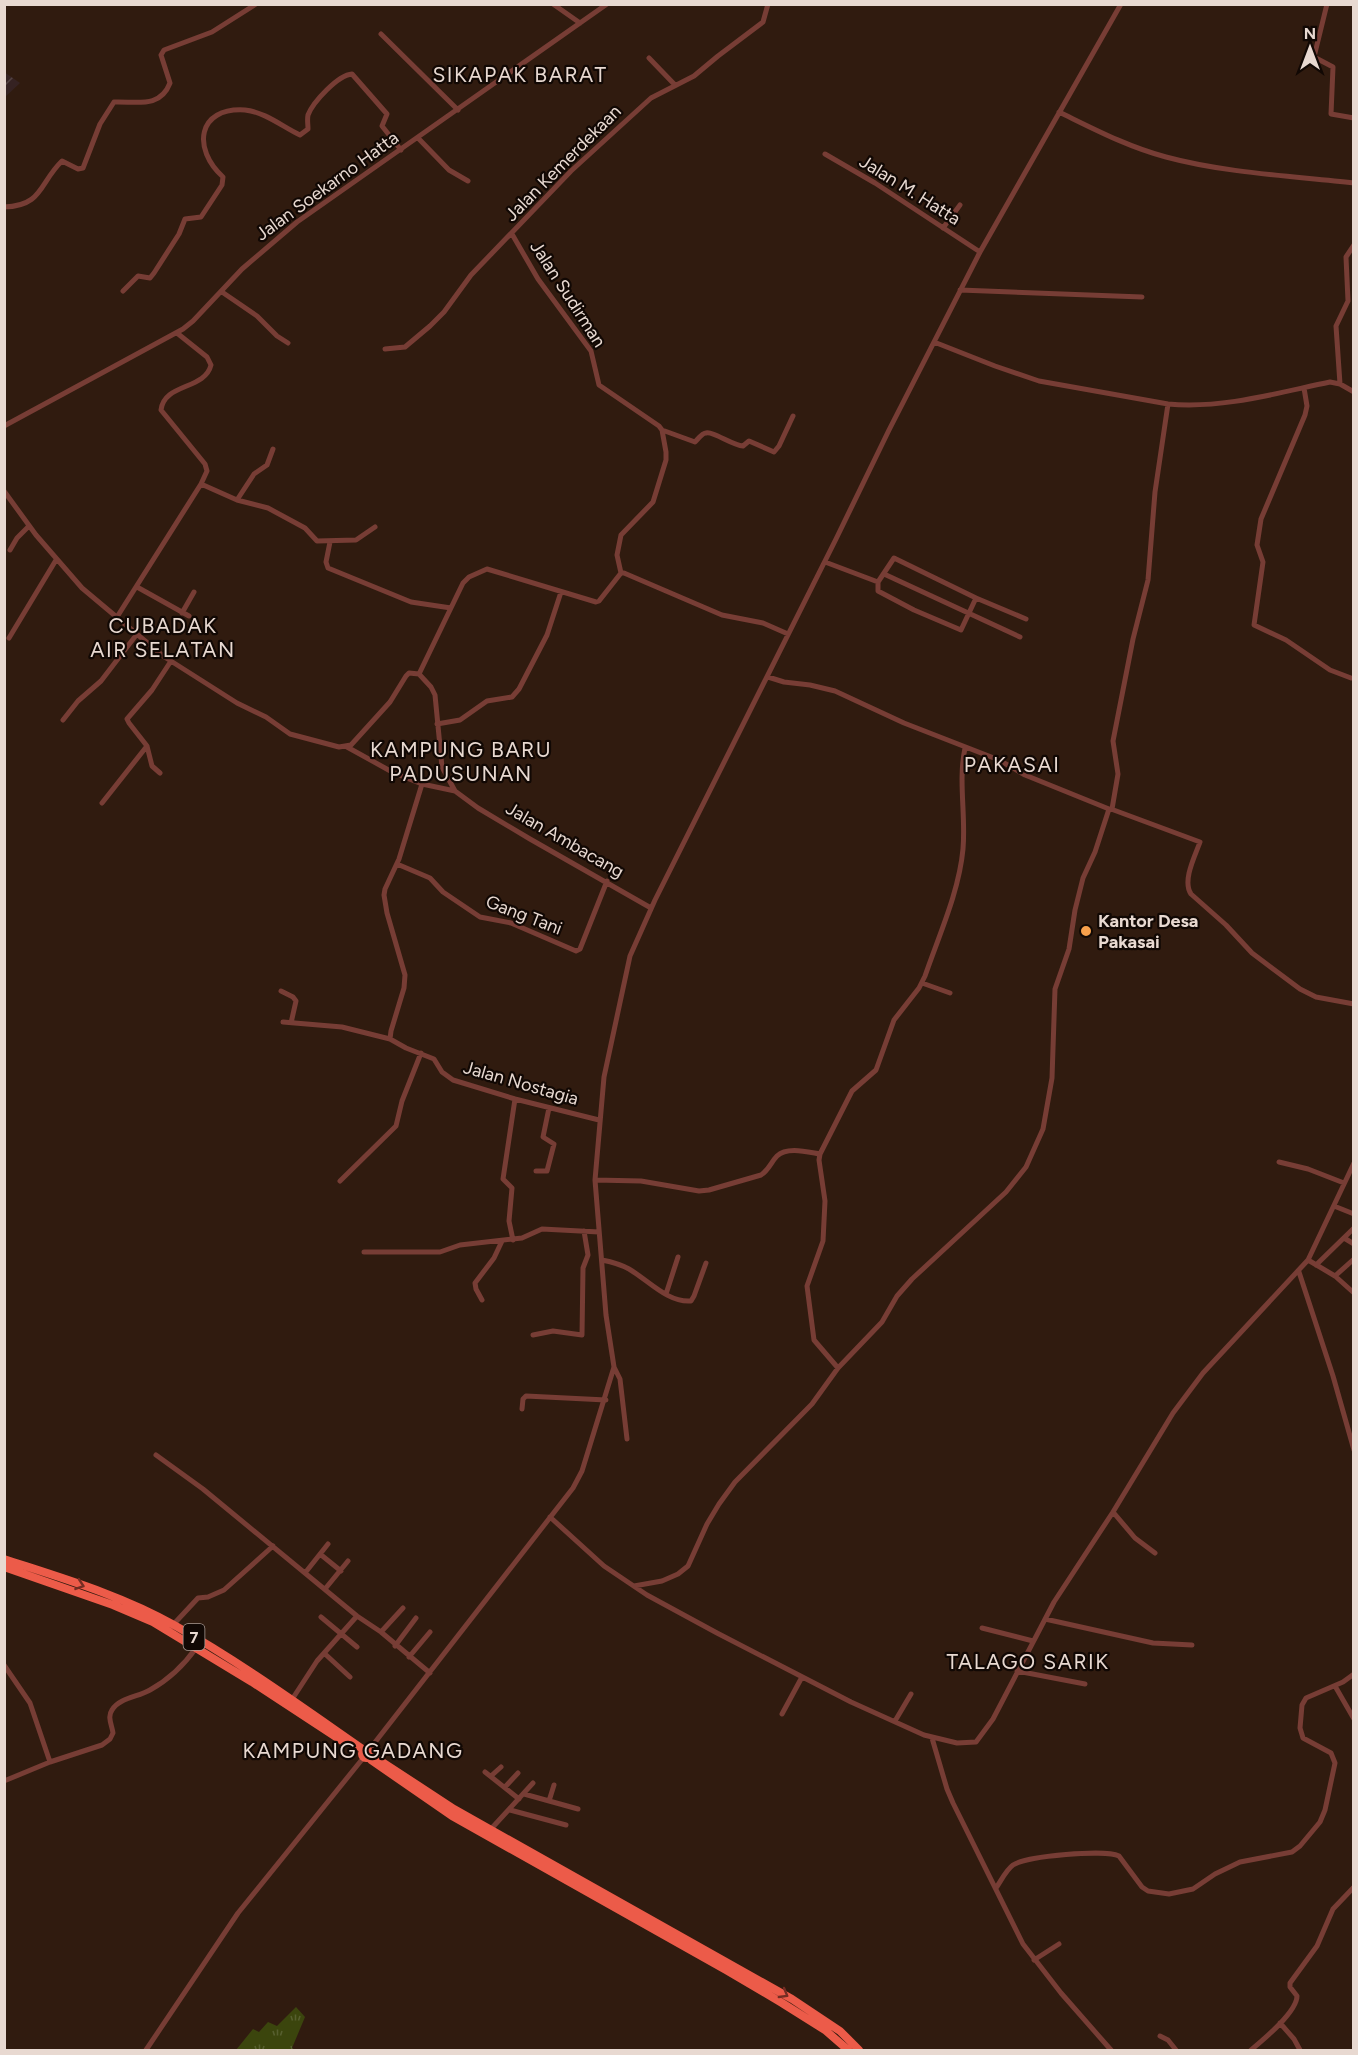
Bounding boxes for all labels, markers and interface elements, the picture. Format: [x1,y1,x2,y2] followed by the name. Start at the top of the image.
[1280,18,1340,78] north arrow
[1304,24,1316,43] text: N
[432,62,608,87] district label: SIKAPAK BARAT
[500,100,626,226] street label: Jalan Kemerdekaan
[251,127,403,245] street label: Jalan Soekarno Hatta
[855,150,965,230] street label: Jalan M. Hatta
[525,237,611,351] street label: Jalan Sudirman
[90,613,236,662] district label: CUBADAK AIR SELATAN
[370,737,552,786] district label: KAMPUNG BARU PADUSUNAN
[964,752,1060,777] district label: PAKASAI
[502,797,628,883] street label: Jalan Ambacang
[483,890,565,940] street label: Gang Tani
[1098,910,1198,953] place label: Kantor Desa Pakasai
[1079,924,1093,938] marker: Kantor Desa Pakasai
[461,1056,581,1110] street label: Jalan Nostagia
[74,1577,85,1590] one-way arrow
[184,1624,204,1650] road number: 7
[946,1649,1110,1674] district label: TALAGO SARIK
[242,1738,464,1763] district label: KAMPUNG GADANG
[778,1987,788,1999] one-way arrow

